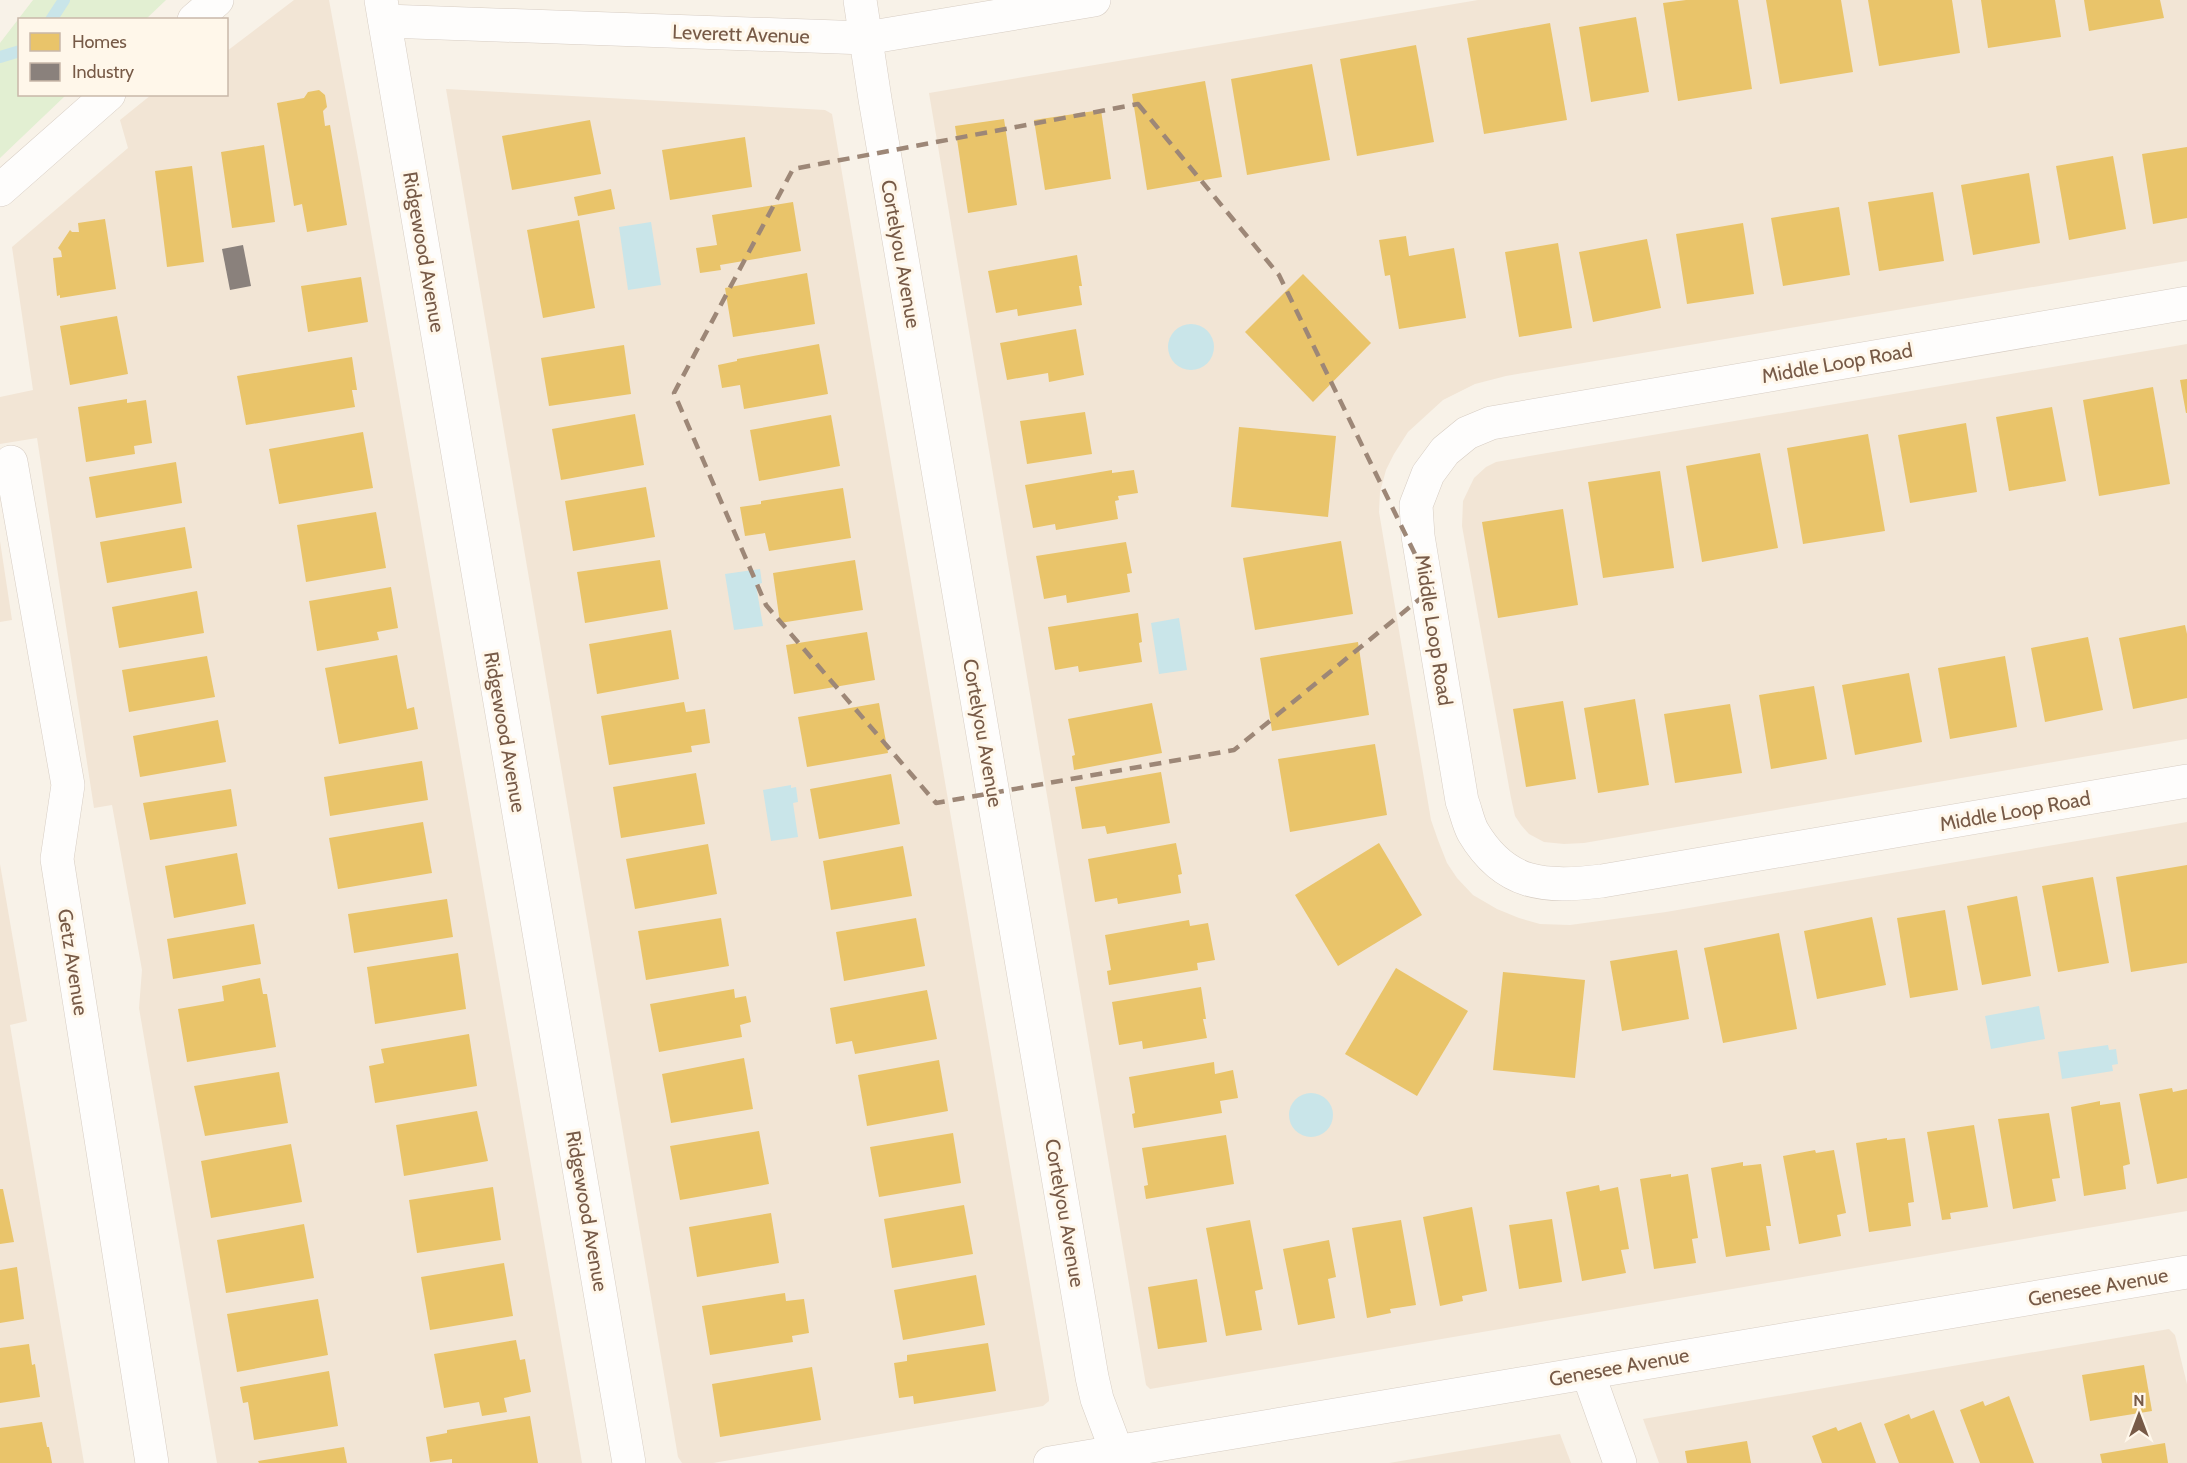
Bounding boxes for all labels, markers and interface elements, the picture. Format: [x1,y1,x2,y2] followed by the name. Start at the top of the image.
[18,18,228,96] legend
[672,20,810,48] street label: Leverett Avenue
[72,31,127,53] text: Homes
[72,61,134,83] text: Industry
[398,170,450,334] street label: Ridgewood Avenue
[876,178,926,330] street label: Cortelyou Avenue
[1760,338,1914,388] street label: Middle Loop Road
[1410,553,1458,707] street label: Middle Loop Road
[479,650,531,814] street label: Ridgewood Avenue
[958,657,1008,809] street label: Cortelyou Avenue
[1938,786,2092,836] street label: Middle Loop Road
[53,907,93,1017] street label: Getz Avenue
[561,1129,613,1293] street label: Ridgewood Avenue
[1040,1137,1090,1289] street label: Cortelyou Avenue
[2026,1263,2170,1311] street label: Genesee Avenue
[1547,1343,1691,1391] street label: Genesee Avenue
[2109,1385,2169,1445] north arrow
[2133,1391,2145,1410] text: N

